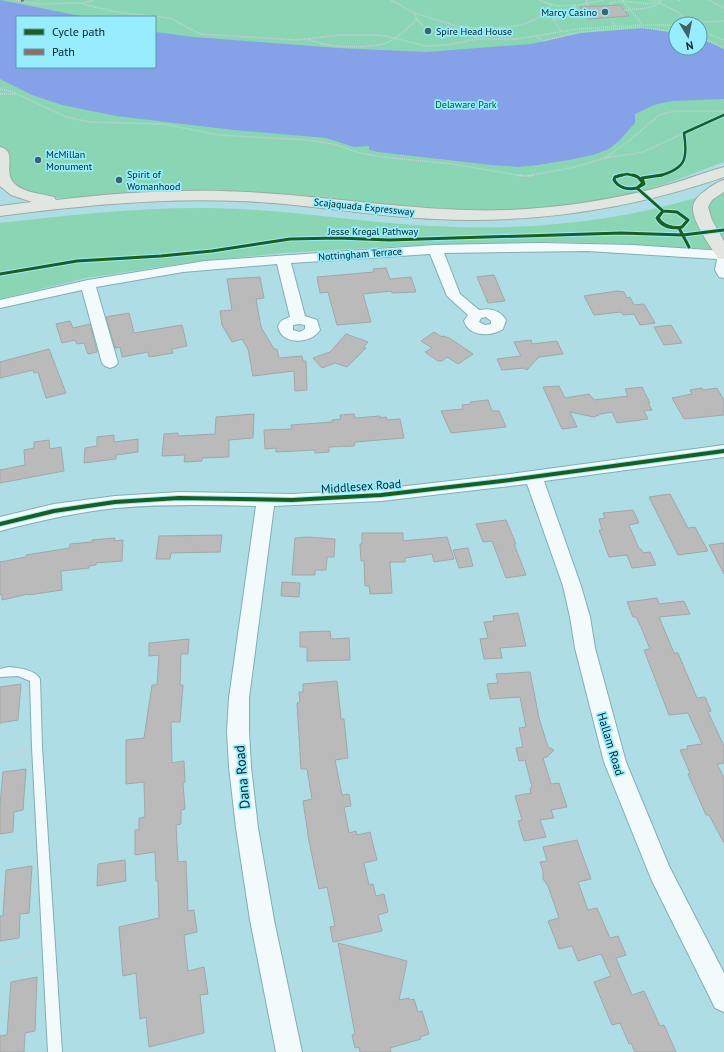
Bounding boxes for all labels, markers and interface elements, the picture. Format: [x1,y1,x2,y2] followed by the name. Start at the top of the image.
[541,6,597,19] place label: Marcy Casino
[600,7,610,17] marker: Marcy Casino
[16,16,156,68] legend
[668,16,708,56] north arrow
[52,24,105,39] text: Cycle path
[436,25,512,38] place label: Spire Head House
[423,26,433,36] marker: Spire Head House
[685,38,695,53] text: N
[52,44,75,59] text: Path
[435,98,497,111] park label: Delaware Park
[46,148,93,173] place label: McMillan Monument
[33,155,43,165] marker: McMillan Monument
[127,168,180,193] place label: Spirit of Womanhood
[114,175,124,185] marker: Spirit of Womanhood
[313,195,415,219] street label: Scajaquada Expressway
[327,225,418,238] street label: Jesse Kregal Pathway
[318,245,402,263] street label: Nottingham Terrace
[320,476,402,496] street label: Middlesex Road
[594,711,628,777] street label: Hallam Road
[230,744,254,810] street label: Dana Road

